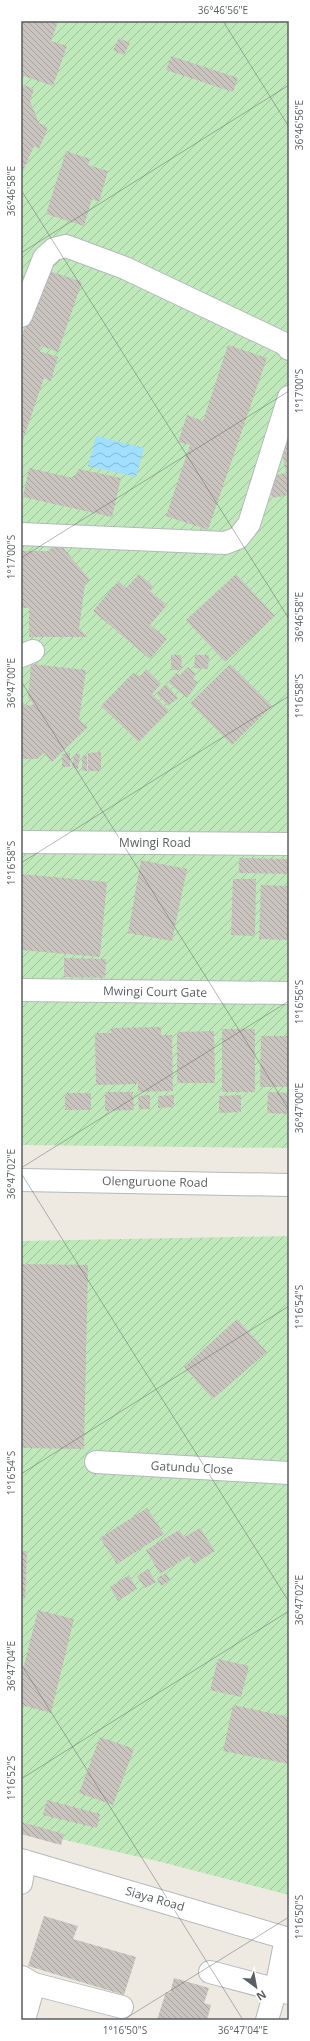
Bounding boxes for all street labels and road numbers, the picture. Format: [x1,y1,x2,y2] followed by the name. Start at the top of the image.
[119,834,191,851] street label: Mwingi Road
[103,982,207,1001] street label: Mwingi Court Gate
[102,1172,208,1191] street label: Olenguruone Road
[150,1457,234,1478] street label: Gatundu Close
[124,1882,187,1915] street label: Siaya Road

